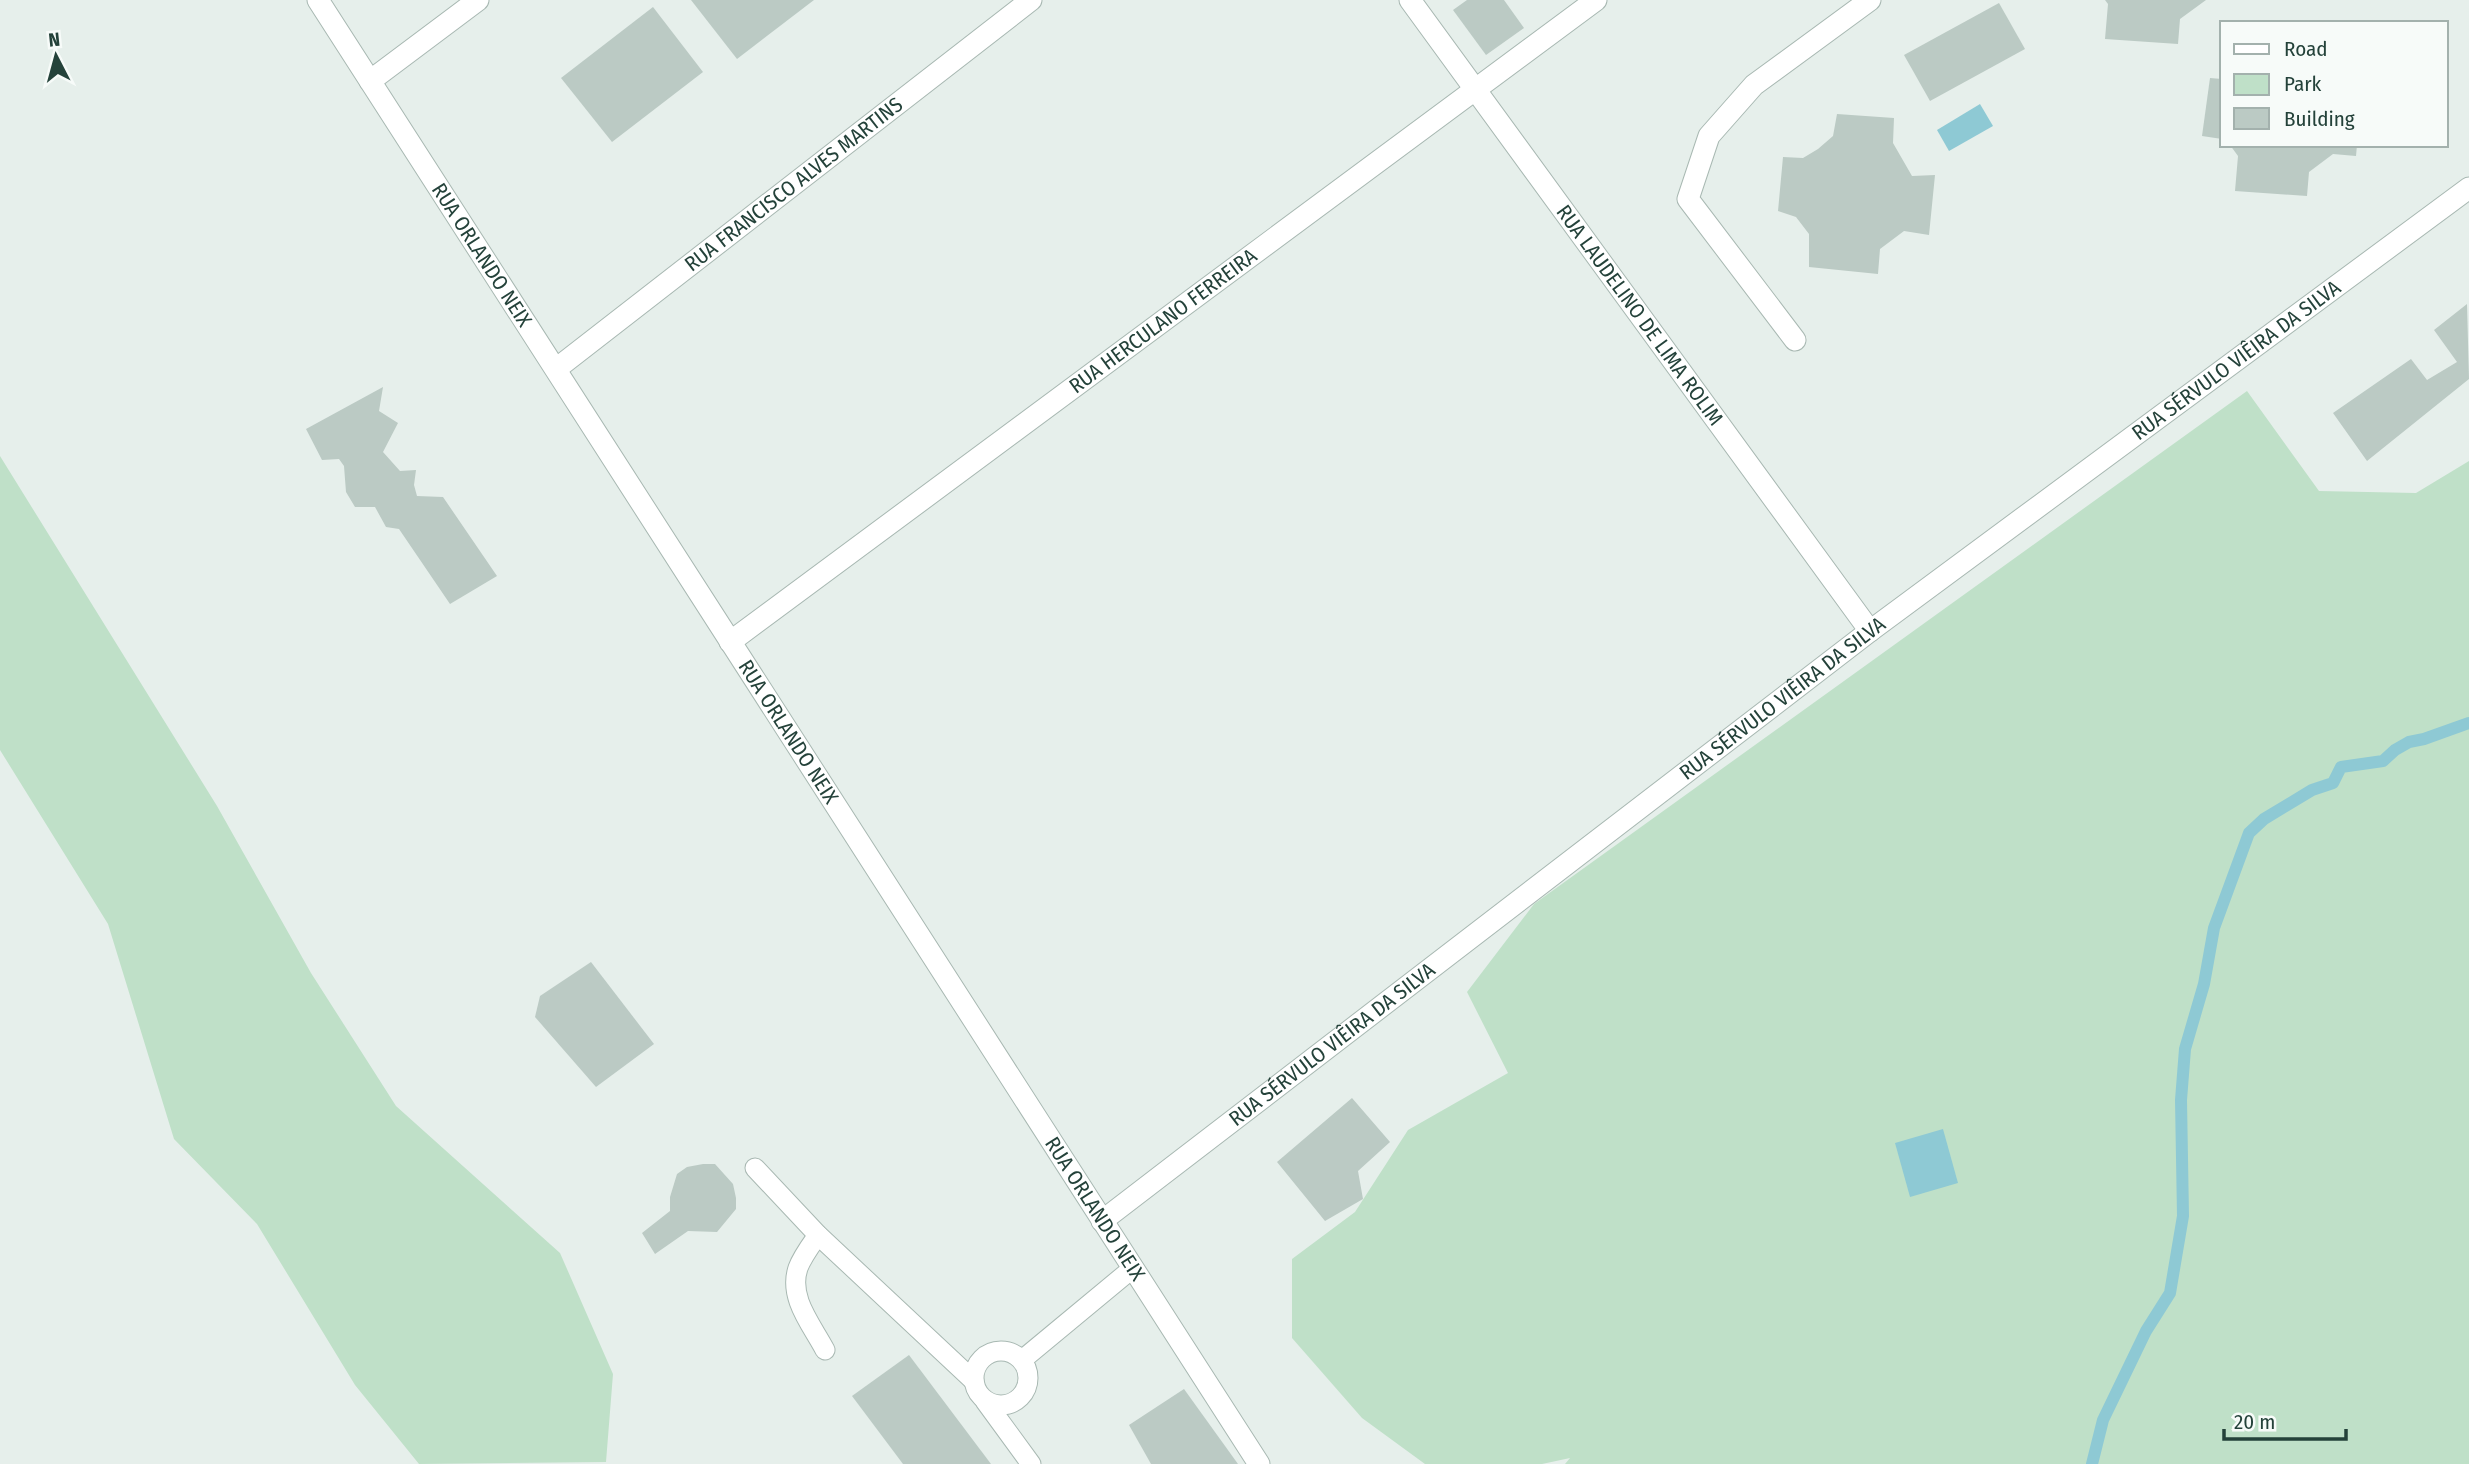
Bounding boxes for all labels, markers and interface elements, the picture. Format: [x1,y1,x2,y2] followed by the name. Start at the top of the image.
[21,21,91,91] north arrow
[2220,21,2448,147] legend
[47,28,61,52] text: N
[2284,36,2328,62] text: Road
[2284,71,2322,97] text: Park
[680,92,908,277] street label: RUA FRANCISCO ALVES MARTINS
[2284,106,2355,132] text: Building
[426,178,538,332] street label: RUA ORLANDO NEIX
[1551,200,1729,431] street label: RUA LAUDELINO DE LIMA ROLIM
[1064,243,1262,399] street label: RUA HERCULANO FERREIRA
[2127,275,2346,446] street label: RUA SÉRVULO VIÊIRA DA SILVA
[1674,611,1891,786] street label: RUA SÉRVULO VIÊIRA DA SILVA
[733,655,845,809] street label: RUA ORLANDO NEIX
[1224,957,1440,1132] street label: RUA SÉRVULO VIÊIRA DA SILVA
[1039,1132,1151,1286] street label: RUA ORLANDO NEIX
[2224,1398,2346,1442] scale bar
[2234,1409,2275,1435] text: 20 m

